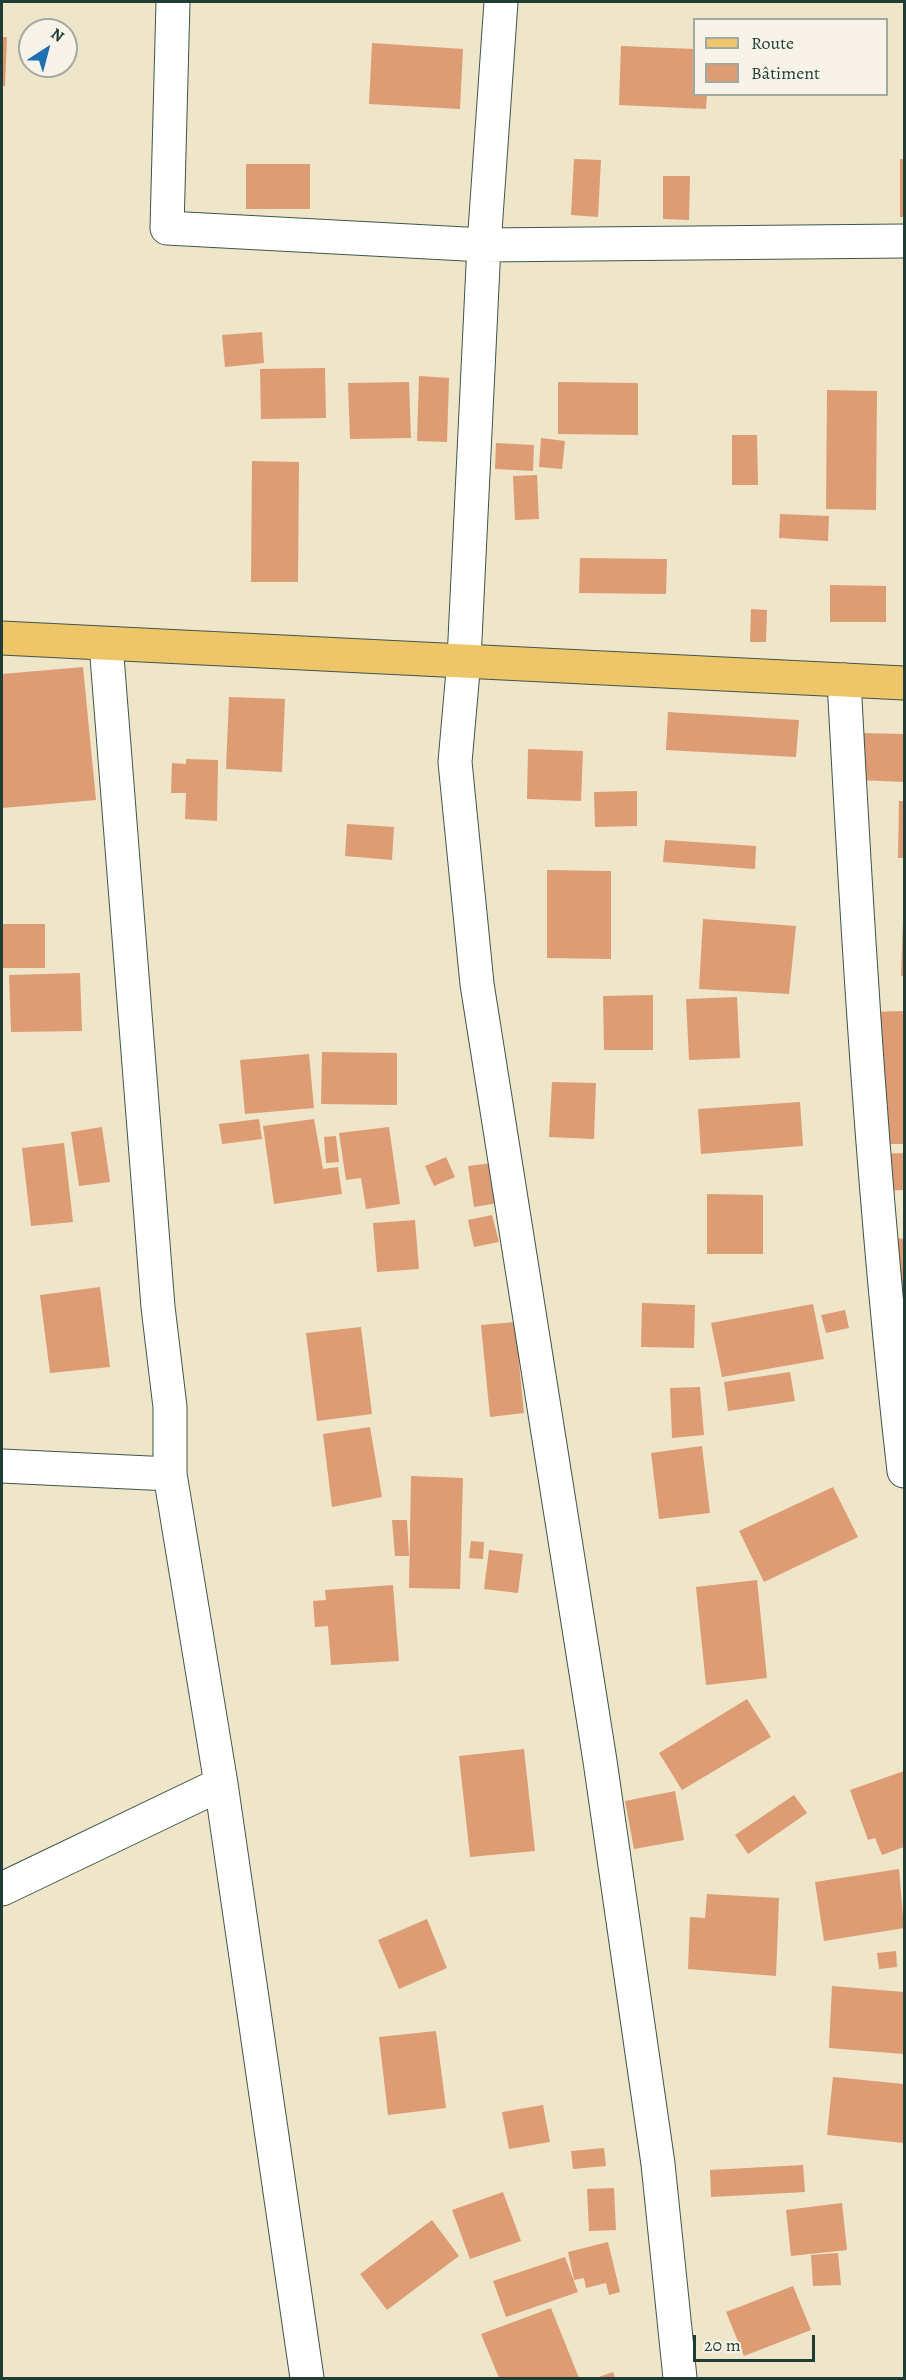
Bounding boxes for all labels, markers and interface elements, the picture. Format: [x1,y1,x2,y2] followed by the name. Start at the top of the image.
[18,18,78,78] north arrow
[693,18,888,96] legend
[46,23,69,47] text: N
[751,31,794,55] text: Route
[751,61,820,85] text: Bâtiment
[696,2323,818,2361] scale bar
[704,2333,741,2357] text: 20 m

